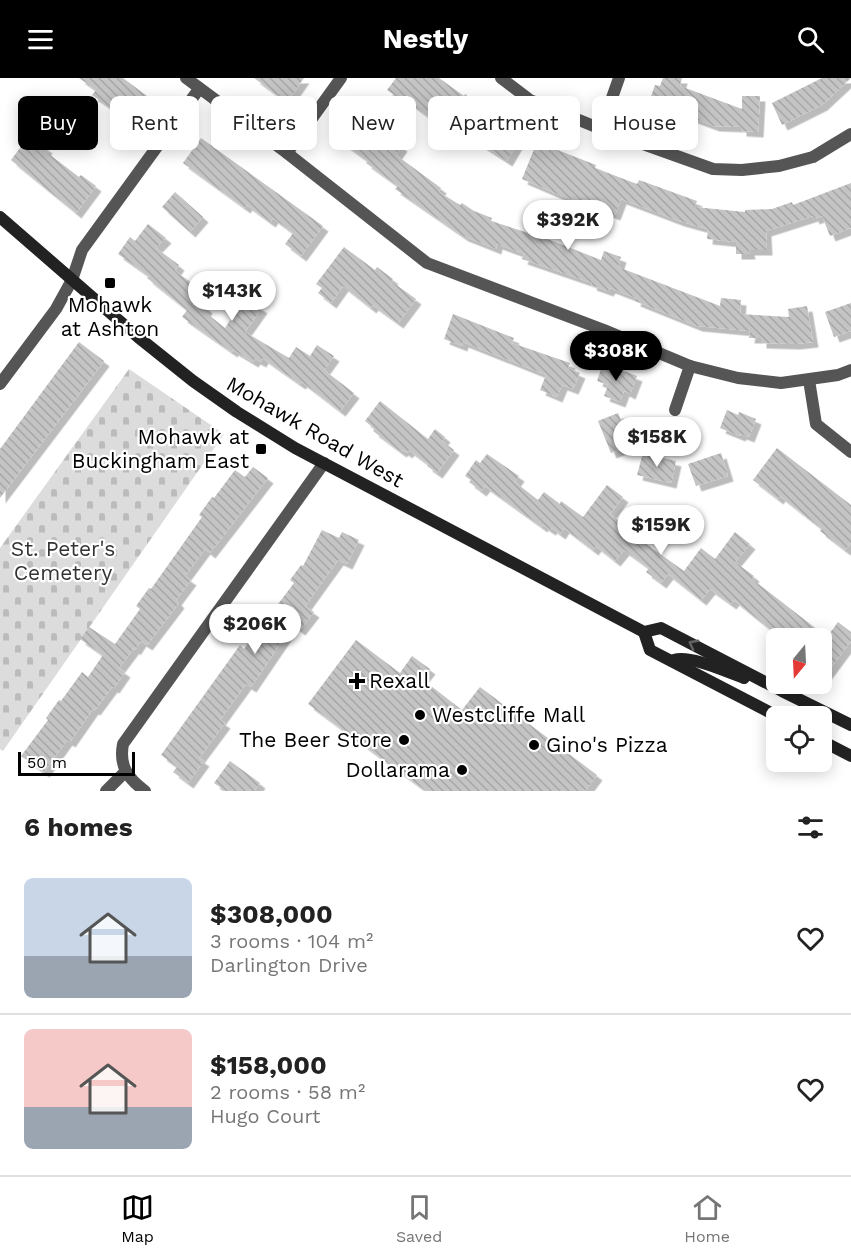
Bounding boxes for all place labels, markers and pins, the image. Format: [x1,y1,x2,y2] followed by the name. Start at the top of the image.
[526,200,610,251] pin: $392K
[190,271,274,322] pin: $143K
[103,276,117,290] marker: Mohawk at Ashton
[61,292,159,341] place label: Mohawk at Ashton
[574,331,658,382] pin: $308K
[615,417,699,468] pin: $158K
[72,424,249,473] place label: Mohawk at Buckingham East
[254,442,268,456] marker: Mohawk at Buckingham East
[619,505,703,556] pin: $159K
[213,604,297,655] pin: $206K
[369,668,431,693] place label: Rexall
[350,674,364,688] marker: Rexall
[432,702,586,727] place label: Westcliffe Mall
[413,708,427,722] marker: Westcliffe Mall
[239,727,392,752] place label: The Beer Store
[546,732,668,757] place label: Gino's Pizza
[397,733,411,747] marker: The Beer Store
[527,738,541,752] marker: Gino's Pizza
[345,757,450,782] place label: Dollarama
[455,763,469,777] marker: Dollarama

